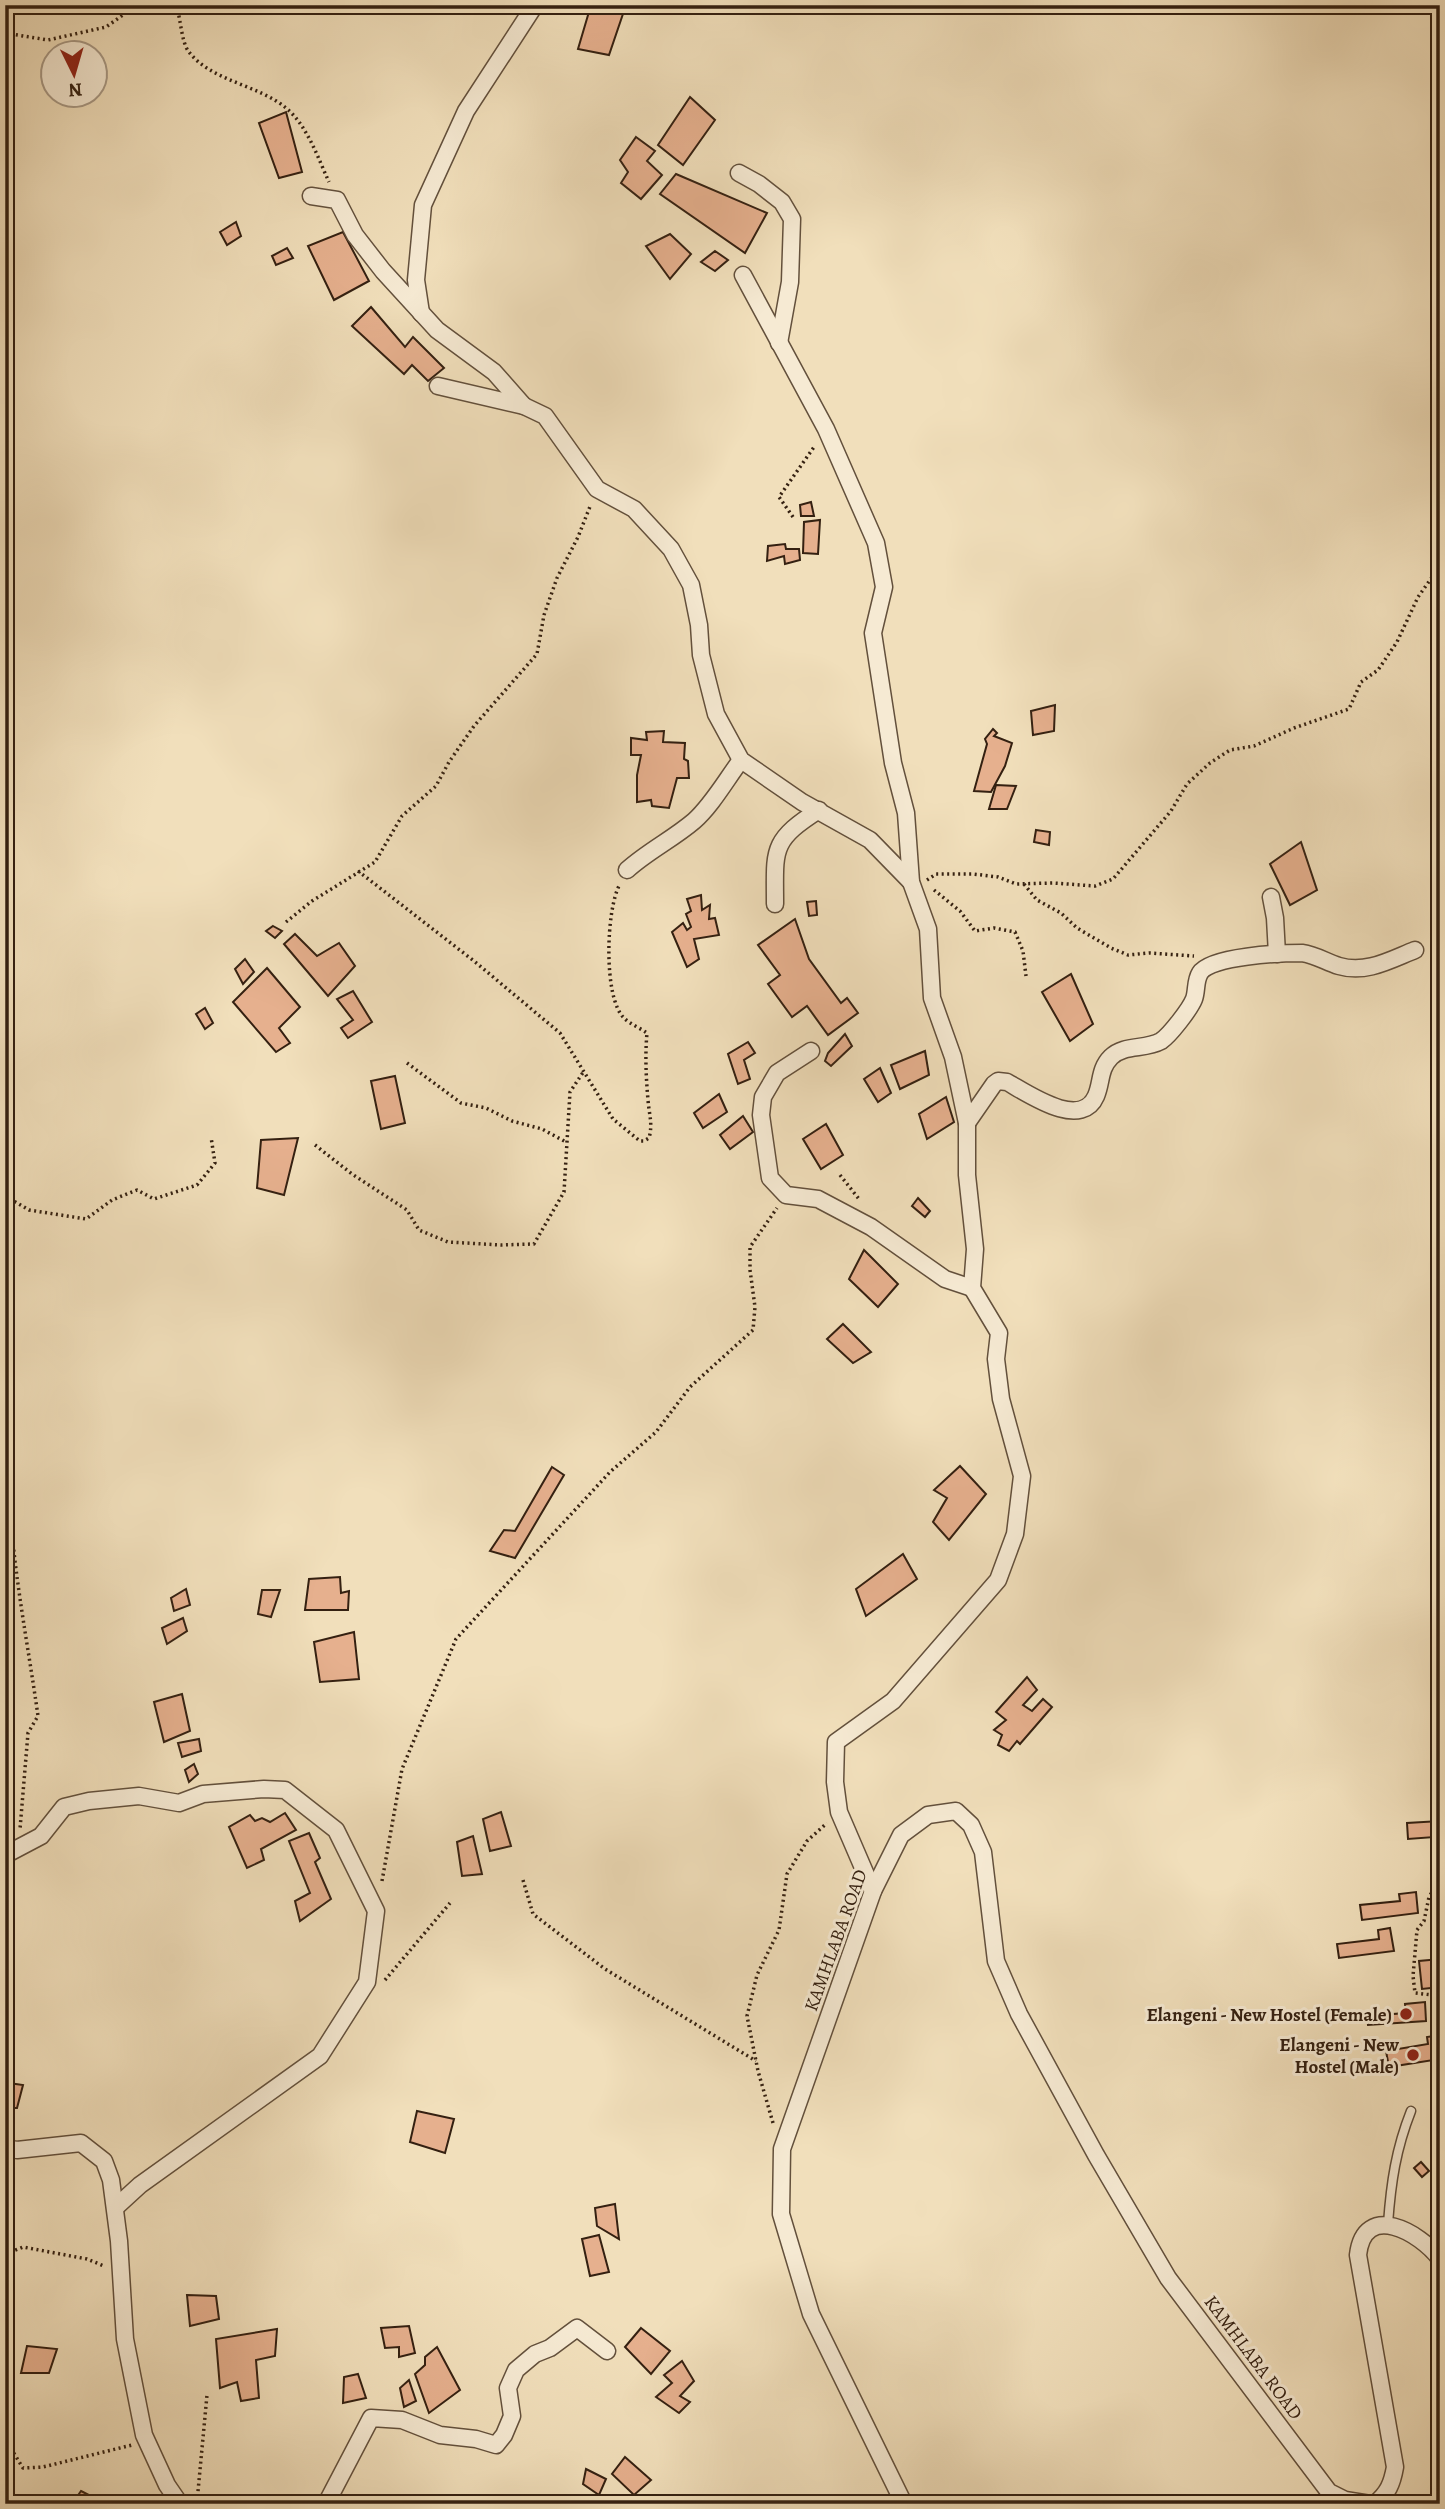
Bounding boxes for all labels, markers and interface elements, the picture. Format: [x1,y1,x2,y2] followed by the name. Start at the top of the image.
[38,38,108,108] north arrow
[67,76,83,104] text: N
[798,1866,874,2015] street label: KAMHLABA ROAD
[1146,2002,1392,2028] place label: Elangeni - New Hostel (Female)
[1398,2006,1414,2022] marker: Elangeni - New Hostel (Female)
[1279,2032,1400,2080] place label: Elangeni - New Hostel (Male)
[1405,2047,1421,2063] marker: Elangeni - New Hostel (Male)
[1198,2290,1309,2425] street label: KAMHLABA ROAD

